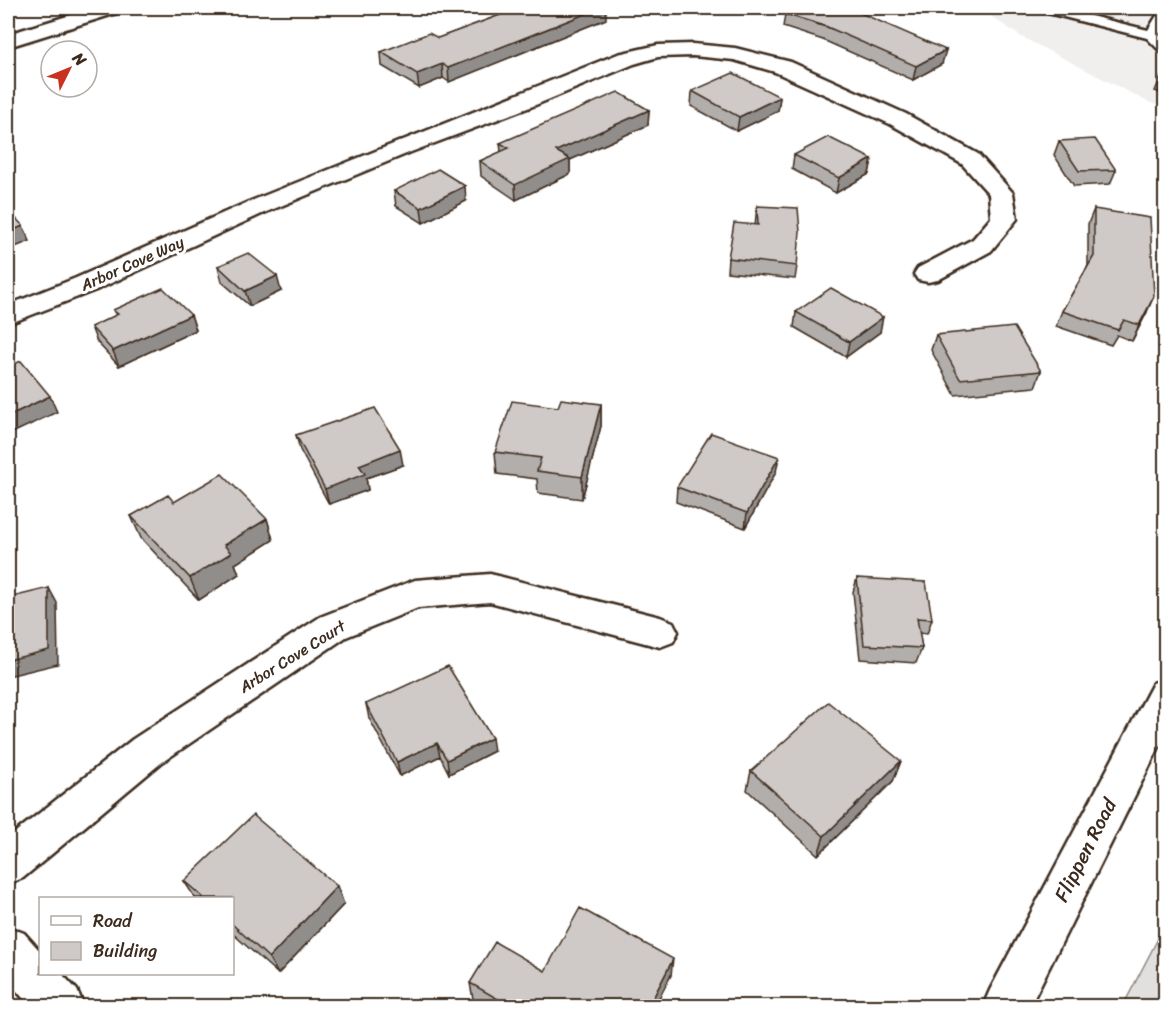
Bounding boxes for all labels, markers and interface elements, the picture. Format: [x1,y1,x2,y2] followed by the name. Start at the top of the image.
[39,39,99,99] north arrow
[65,44,95,74] text: N
[75,227,189,300] street label: Arbor Cove Way
[232,612,352,701] street label: Arbor Cove Court
[1044,791,1127,908] street label: Flippen Road
[39,897,234,975] legend
[93,905,133,937] text: Road
[93,935,157,967] text: Building

